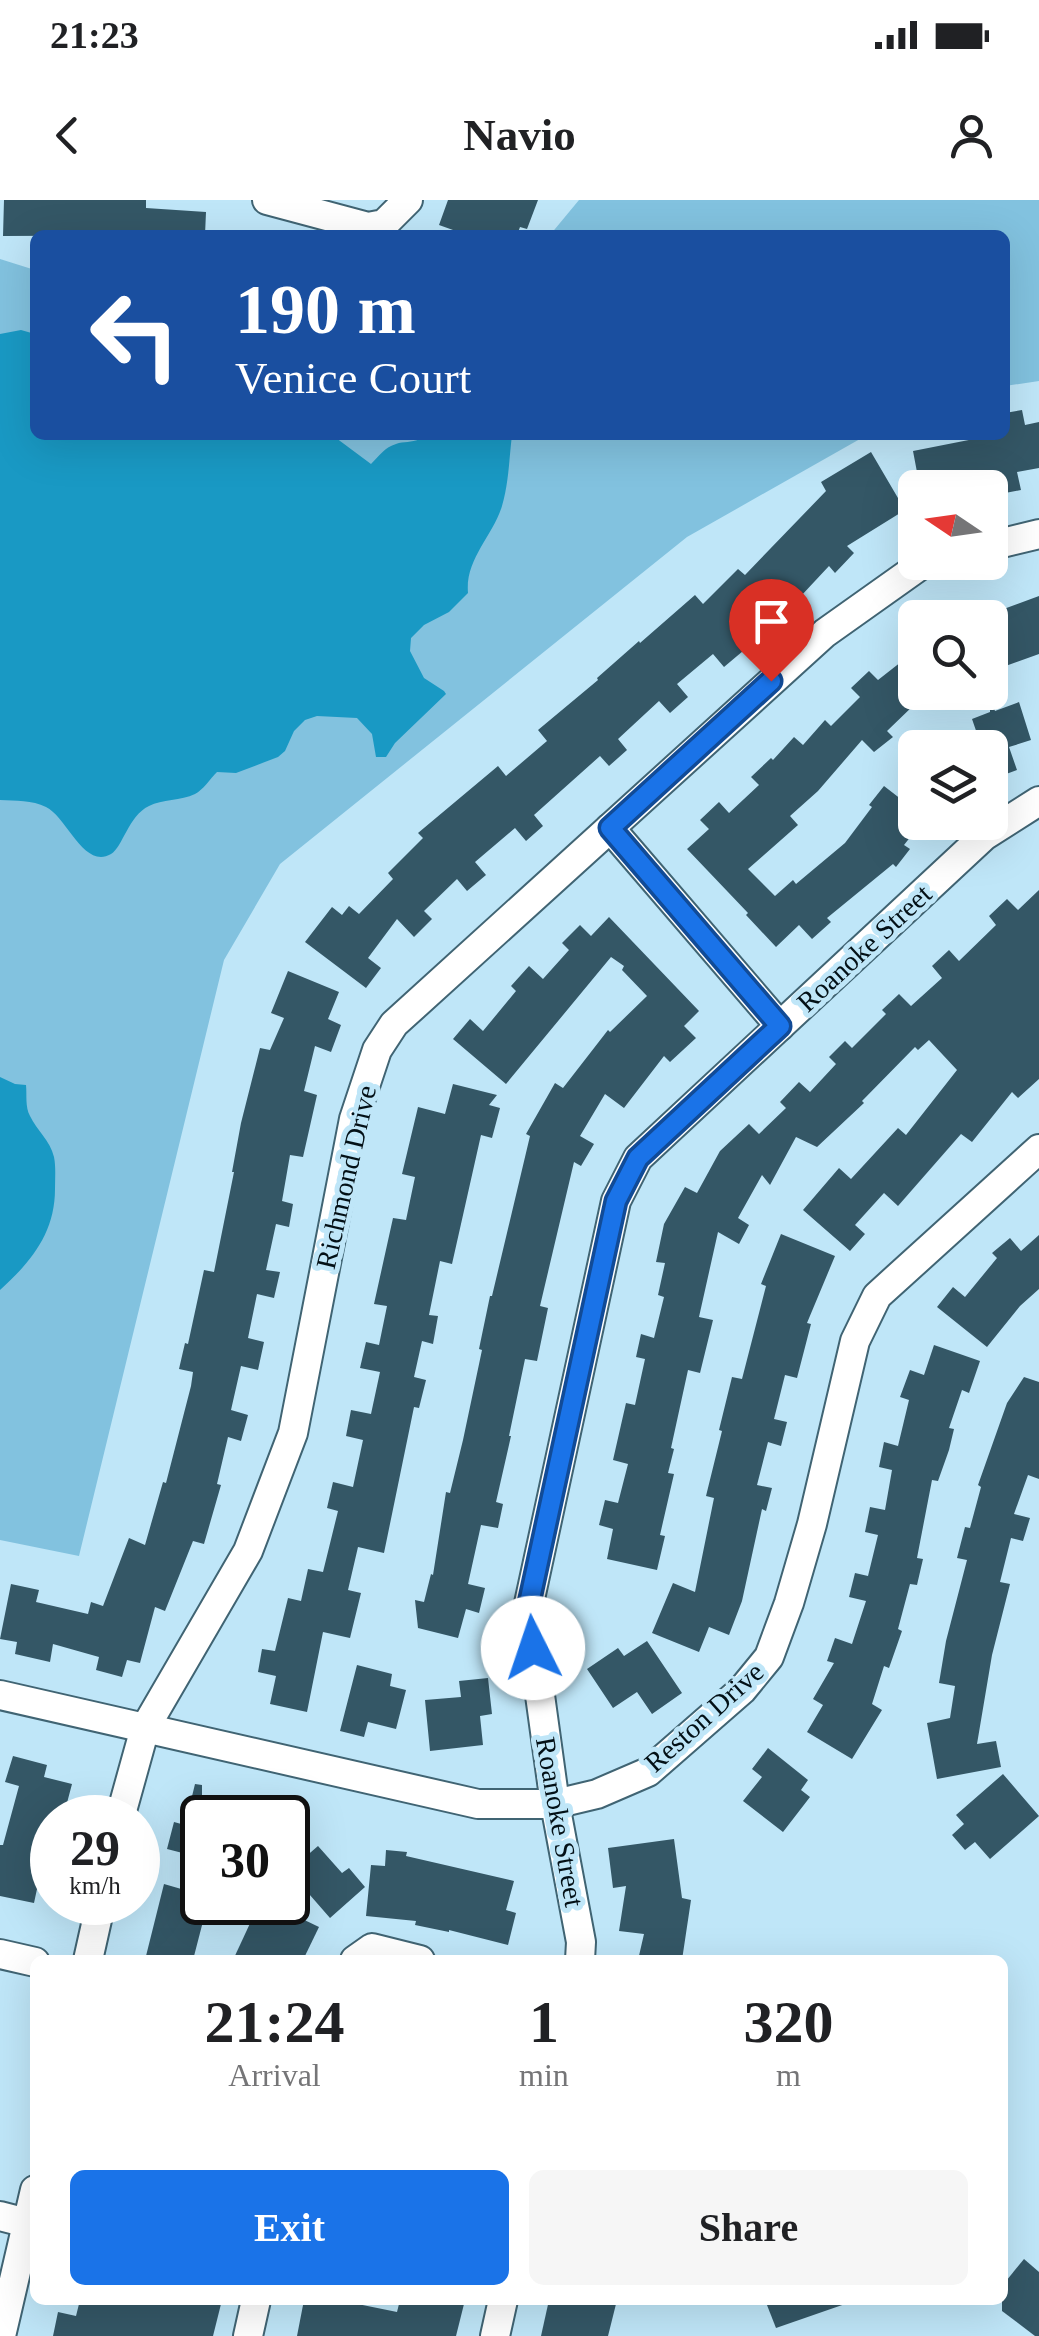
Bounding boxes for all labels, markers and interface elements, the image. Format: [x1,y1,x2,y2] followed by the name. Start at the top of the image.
[50,14,139,56] text: 21:23
[40,108,95,163] icon: back
[944,108,999,163] icon: person
[463,110,576,160] text: Navio
[70,270,200,400] icon: left
[235,271,416,348] text: 190 m
[235,353,471,403] text: Venice Court
[898,470,1008,580] north arrow
[898,470,1008,840] map controls
[729,579,814,682] pin
[744,594,799,649] icon: arrive
[898,600,1008,710] button: search
[898,730,1008,840] button: layers
[791,878,938,1018] street label: Roanoke Street
[310,1082,382,1272] street label: Richmond Drive
[481,1596,585,1700] position arrow
[638,1656,770,1778] street label: Reston Drive
[530,1735,590,1910] street label: Roanoke Street
[180,1795,310,1925] speed limit sign: 30
[70,1820,120,1876] text: 29
[69,1872,121,1899] text: km/h
[205,1989,345,2055] text: 21:24
[529,1989,559,2055] text: 1
[743,1989,833,2055] text: 320
[228,2057,321,2093] text: Arrival
[519,2057,569,2093] text: min
[776,2057,801,2093] text: m
[70,2170,509,2285] button: Exit
[529,2170,968,2285] button: Share

